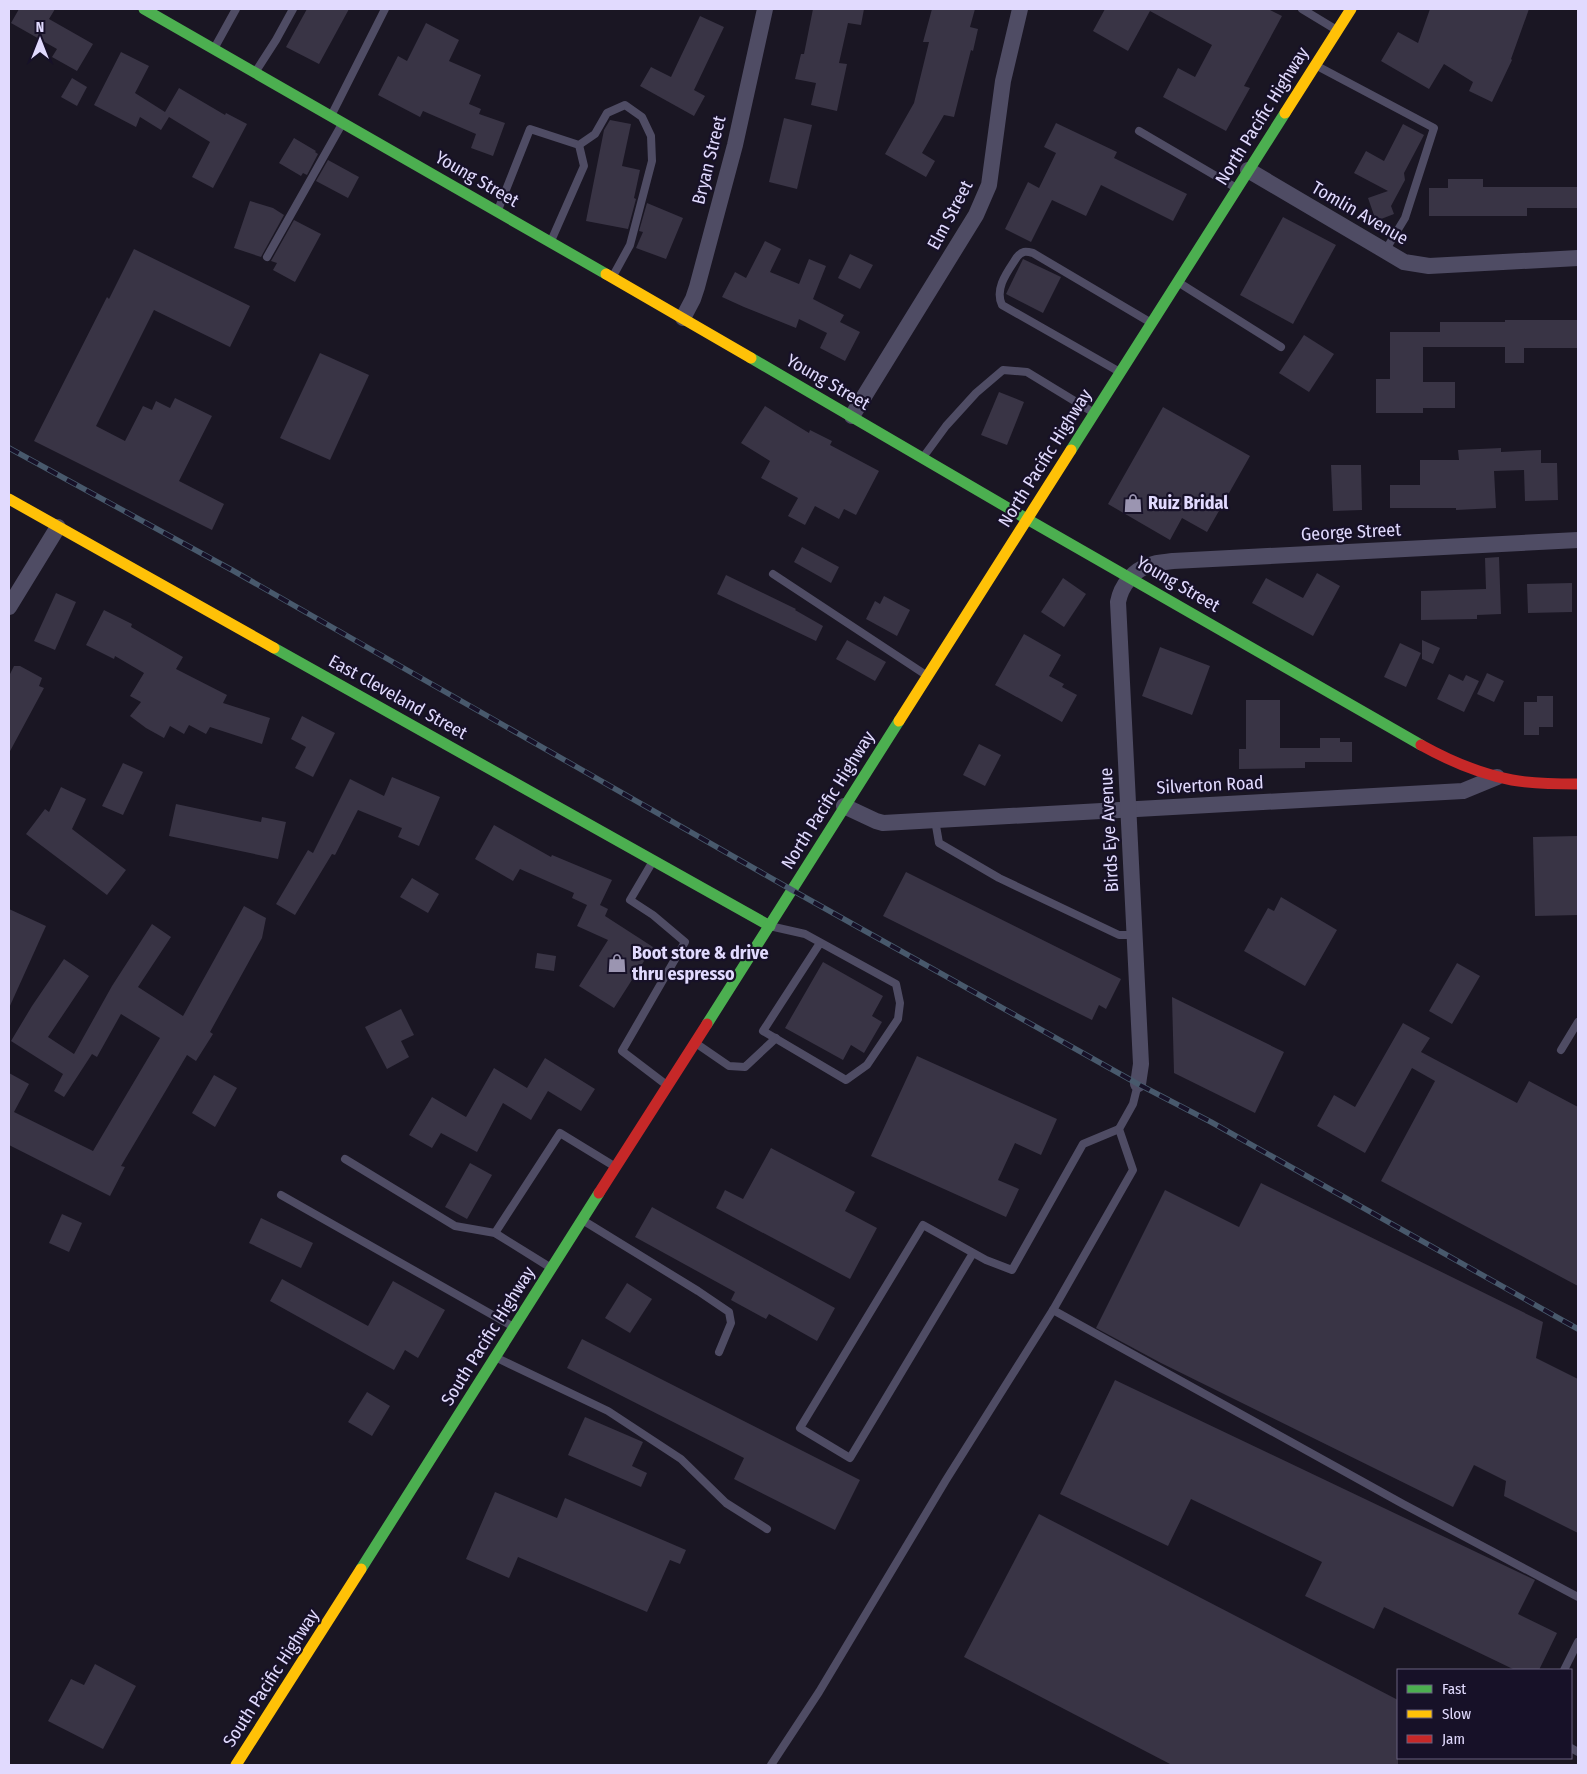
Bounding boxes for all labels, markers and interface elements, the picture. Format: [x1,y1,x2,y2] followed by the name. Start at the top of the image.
[15,15,65,65] north arrow
[36,19,44,36] text: N
[1211,43,1313,189] street label: North Pacific Highway
[687,113,731,207] street label: Bryan Street
[431,146,523,212] street label: Young Street
[923,176,977,253] street label: Elm Street
[1308,177,1412,250] street label: Tomlin Avenue
[782,349,874,415] street label: Young Street
[994,385,1096,531] street label: North Pacific Highway
[1122,492,1144,514] shop icon: Ruiz Bridal
[1148,492,1228,514] place label: Ruiz Bridal
[1300,518,1402,546] street label: George Street
[1132,551,1224,617] street label: Young Street
[325,650,471,744] street label: East Cleveland Street
[777,727,879,873] street label: North Pacific Highway
[1095,767,1123,893] street label: Birds Eye Avenue
[1156,771,1264,799] street label: Silverton Road
[632,942,769,985] place label: Boot store & drive thru espresso
[606,952,628,974] shop icon: Boot store & drive thru espresso
[436,1262,540,1410] street label: South Pacific Highway
[218,1605,324,1751] street label: South Pacific Highway
[1397,1669,1572,1759] legend
[1442,1680,1466,1698] text: Fast
[1442,1705,1471,1723] text: Slow
[1442,1730,1465,1748] text: Jam

